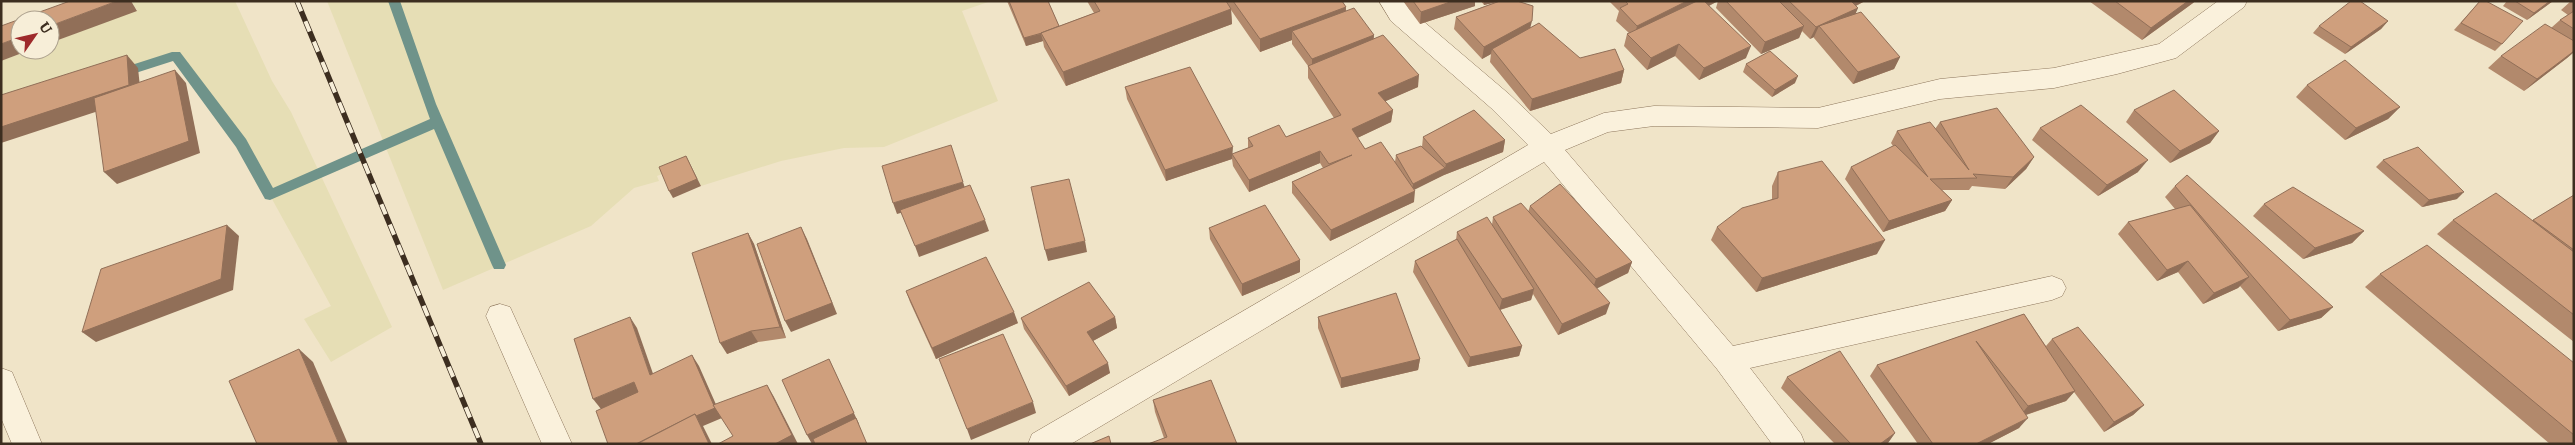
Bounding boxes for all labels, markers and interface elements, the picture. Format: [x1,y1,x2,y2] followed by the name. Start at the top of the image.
[10,10,60,60] north arrow
[35,17,58,37] text: U

